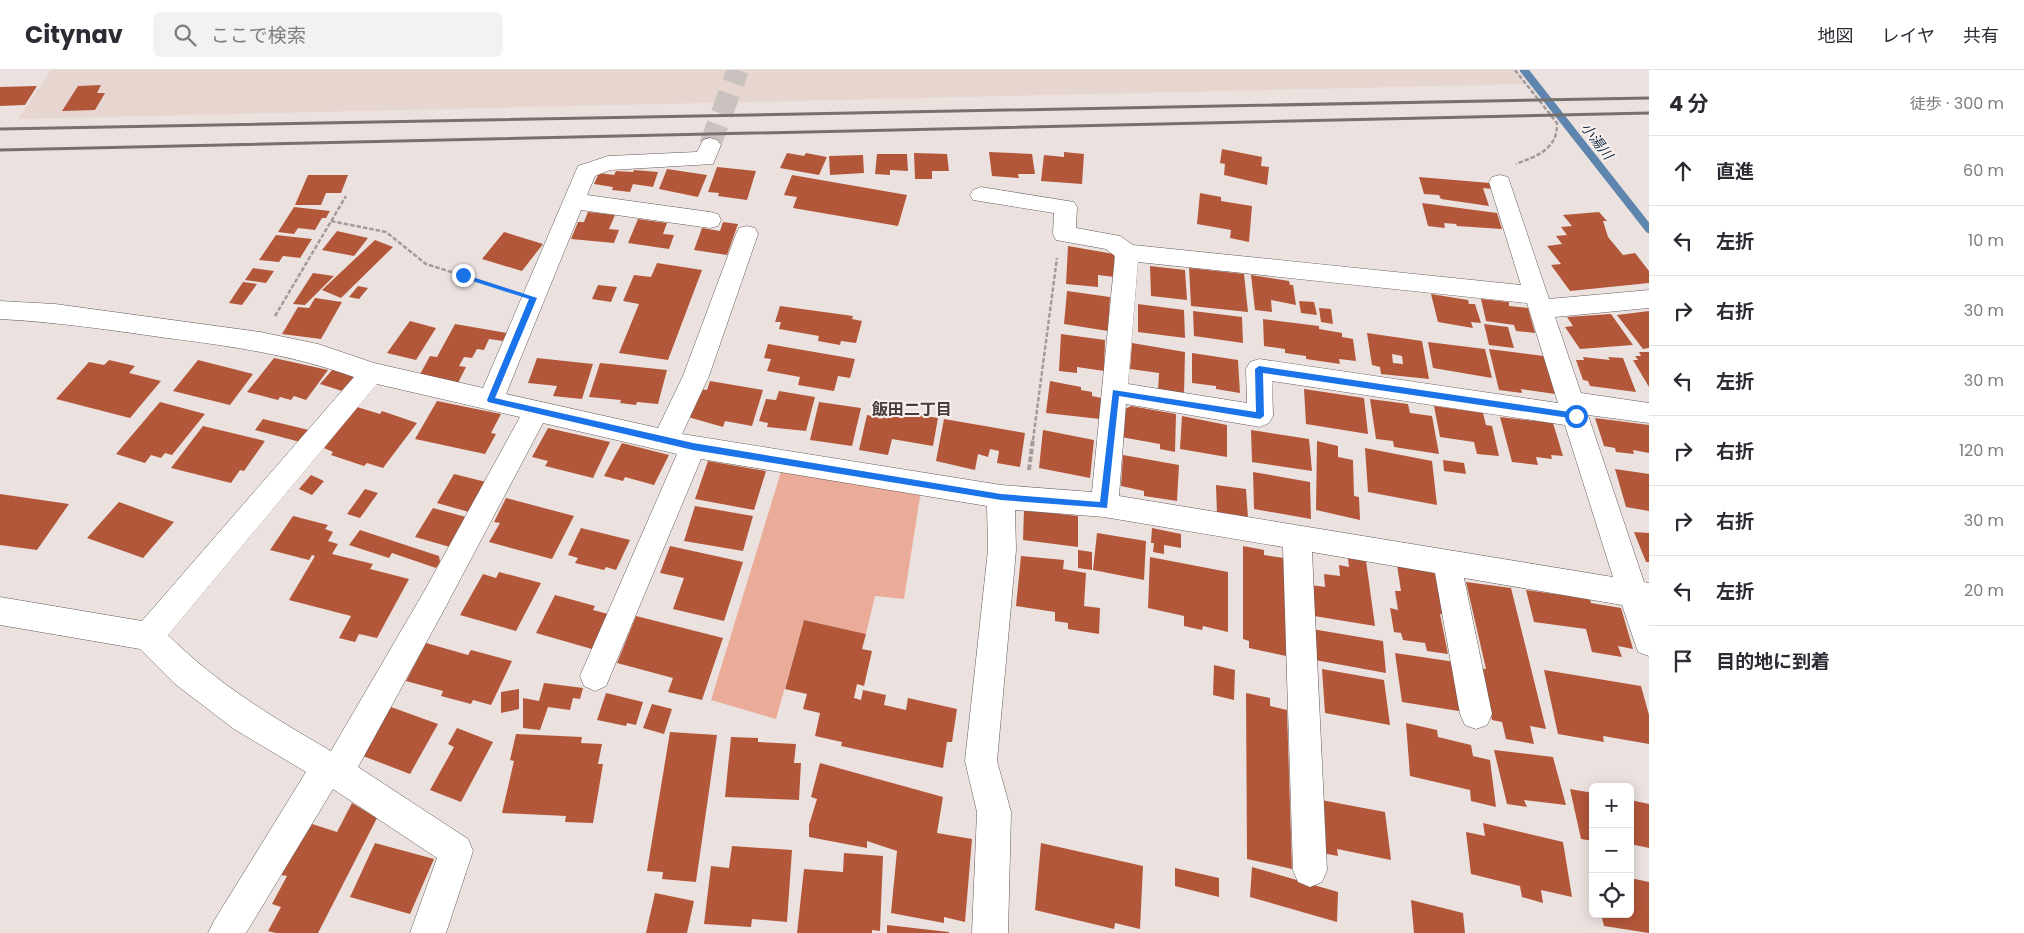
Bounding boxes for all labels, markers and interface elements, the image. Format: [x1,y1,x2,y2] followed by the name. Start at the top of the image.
[153,12,503,57] search box
[25,18,123,51] text: Citynav
[171,21,199,49] icon: search
[211,22,306,49] text: ここで検索
[1818,23,1854,48] text: 地図
[1882,23,1935,48] text: レイヤ
[1963,23,1999,48] text: 共有
[1669,89,1709,118] text: 4 分
[1910,92,2004,115] text: 徒歩 · 300 m
[1576,118,1619,165] water label: 小湯川
[1669,157,1697,185] icon: ahead
[1716,158,1754,185] text: 直進
[1963,159,2004,182] text: 60 m
[1669,227,1697,255] icon: left
[1716,228,1754,255] text: 左折
[1968,229,2004,252] text: 10 m
[452,264,475,287] route end
[1669,297,1697,325] icon: right
[1716,298,1754,325] text: 右折
[1964,299,2004,322] text: 30 m
[1669,367,1697,395] icon: left
[1716,368,1754,395] text: 左折
[1964,369,2004,392] text: 30 m
[871,398,952,421] district label: 飯田二丁目
[1565,405,1588,428] route start
[1669,437,1697,465] icon: right
[1716,438,1754,465] text: 右折
[1959,439,2004,462] text: 120 m
[1669,507,1697,535] icon: right
[1716,508,1754,535] text: 右折
[1964,509,2004,532] text: 30 m
[1669,577,1697,605] icon: left
[1716,578,1754,605] text: 左折
[1964,579,2004,602] text: 20 m
[1669,647,1697,675] icon: arrive
[1716,648,1830,675] text: 目的地に到着
[1589,783,1634,918] map controls
[1589,783,1634,828] button: +
[1589,828,1634,873] button: −
[1589,873,1634,918] button: locate

